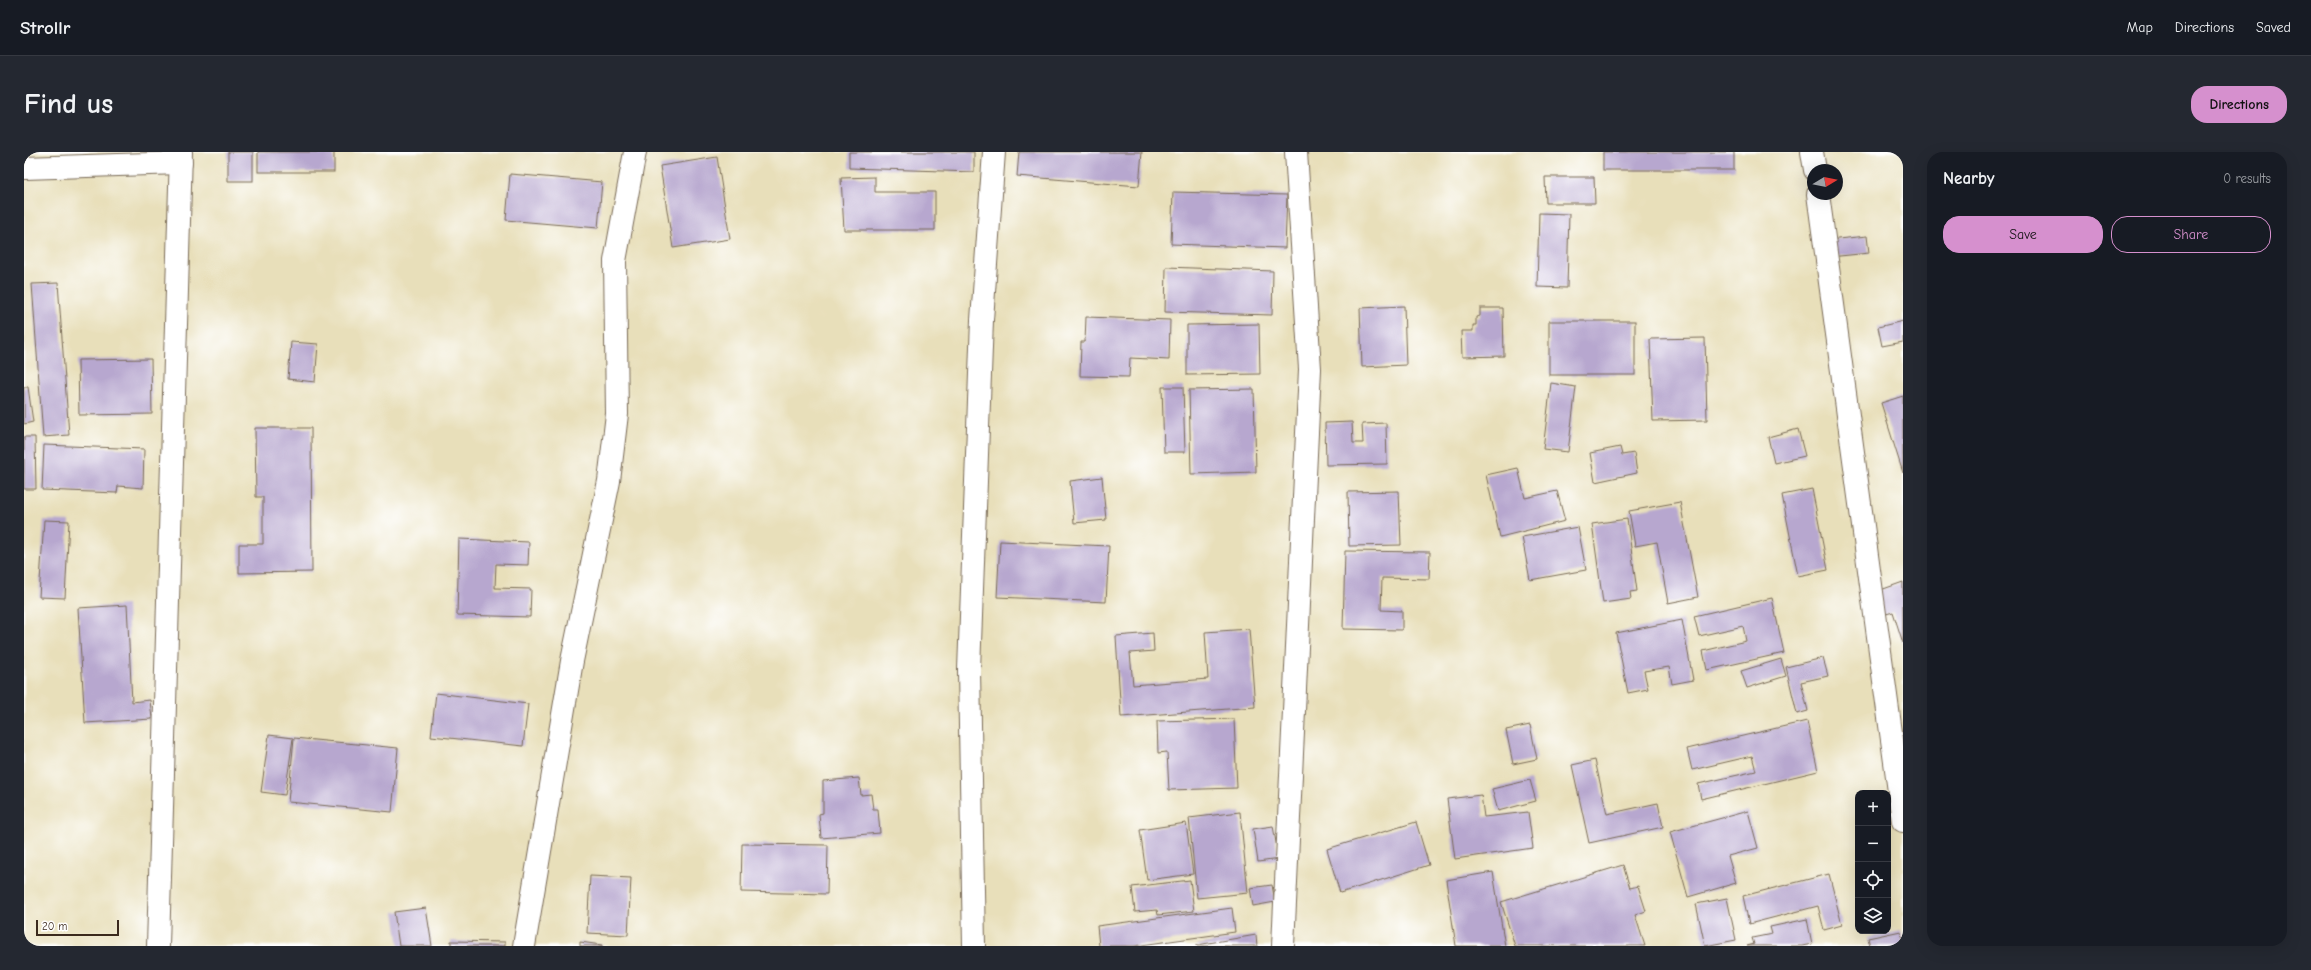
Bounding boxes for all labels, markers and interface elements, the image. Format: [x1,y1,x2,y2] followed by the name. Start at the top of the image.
[20,17,70,39] text: Strollr
[2126,19,2153,36] text: Map
[2175,19,2234,36] text: Directions
[2256,19,2291,36] text: Saved
[2191,86,2287,123] button: Directions
[24,88,113,120] text: Find us
[1807,164,1843,200] north arrow
[1943,169,1994,188] text: Nearby
[2223,171,2271,186] text: 0 results
[1943,216,2103,253] button: Save
[2111,216,2271,253] button: Share
[1855,790,1891,934] map controls
[1855,790,1891,826] button: +
[1855,826,1891,862] button: −
[1855,862,1891,898] button: locate
[1855,898,1891,934] button: layers
[36,918,119,937] scale bar
[42,920,67,933] text: 20 m

